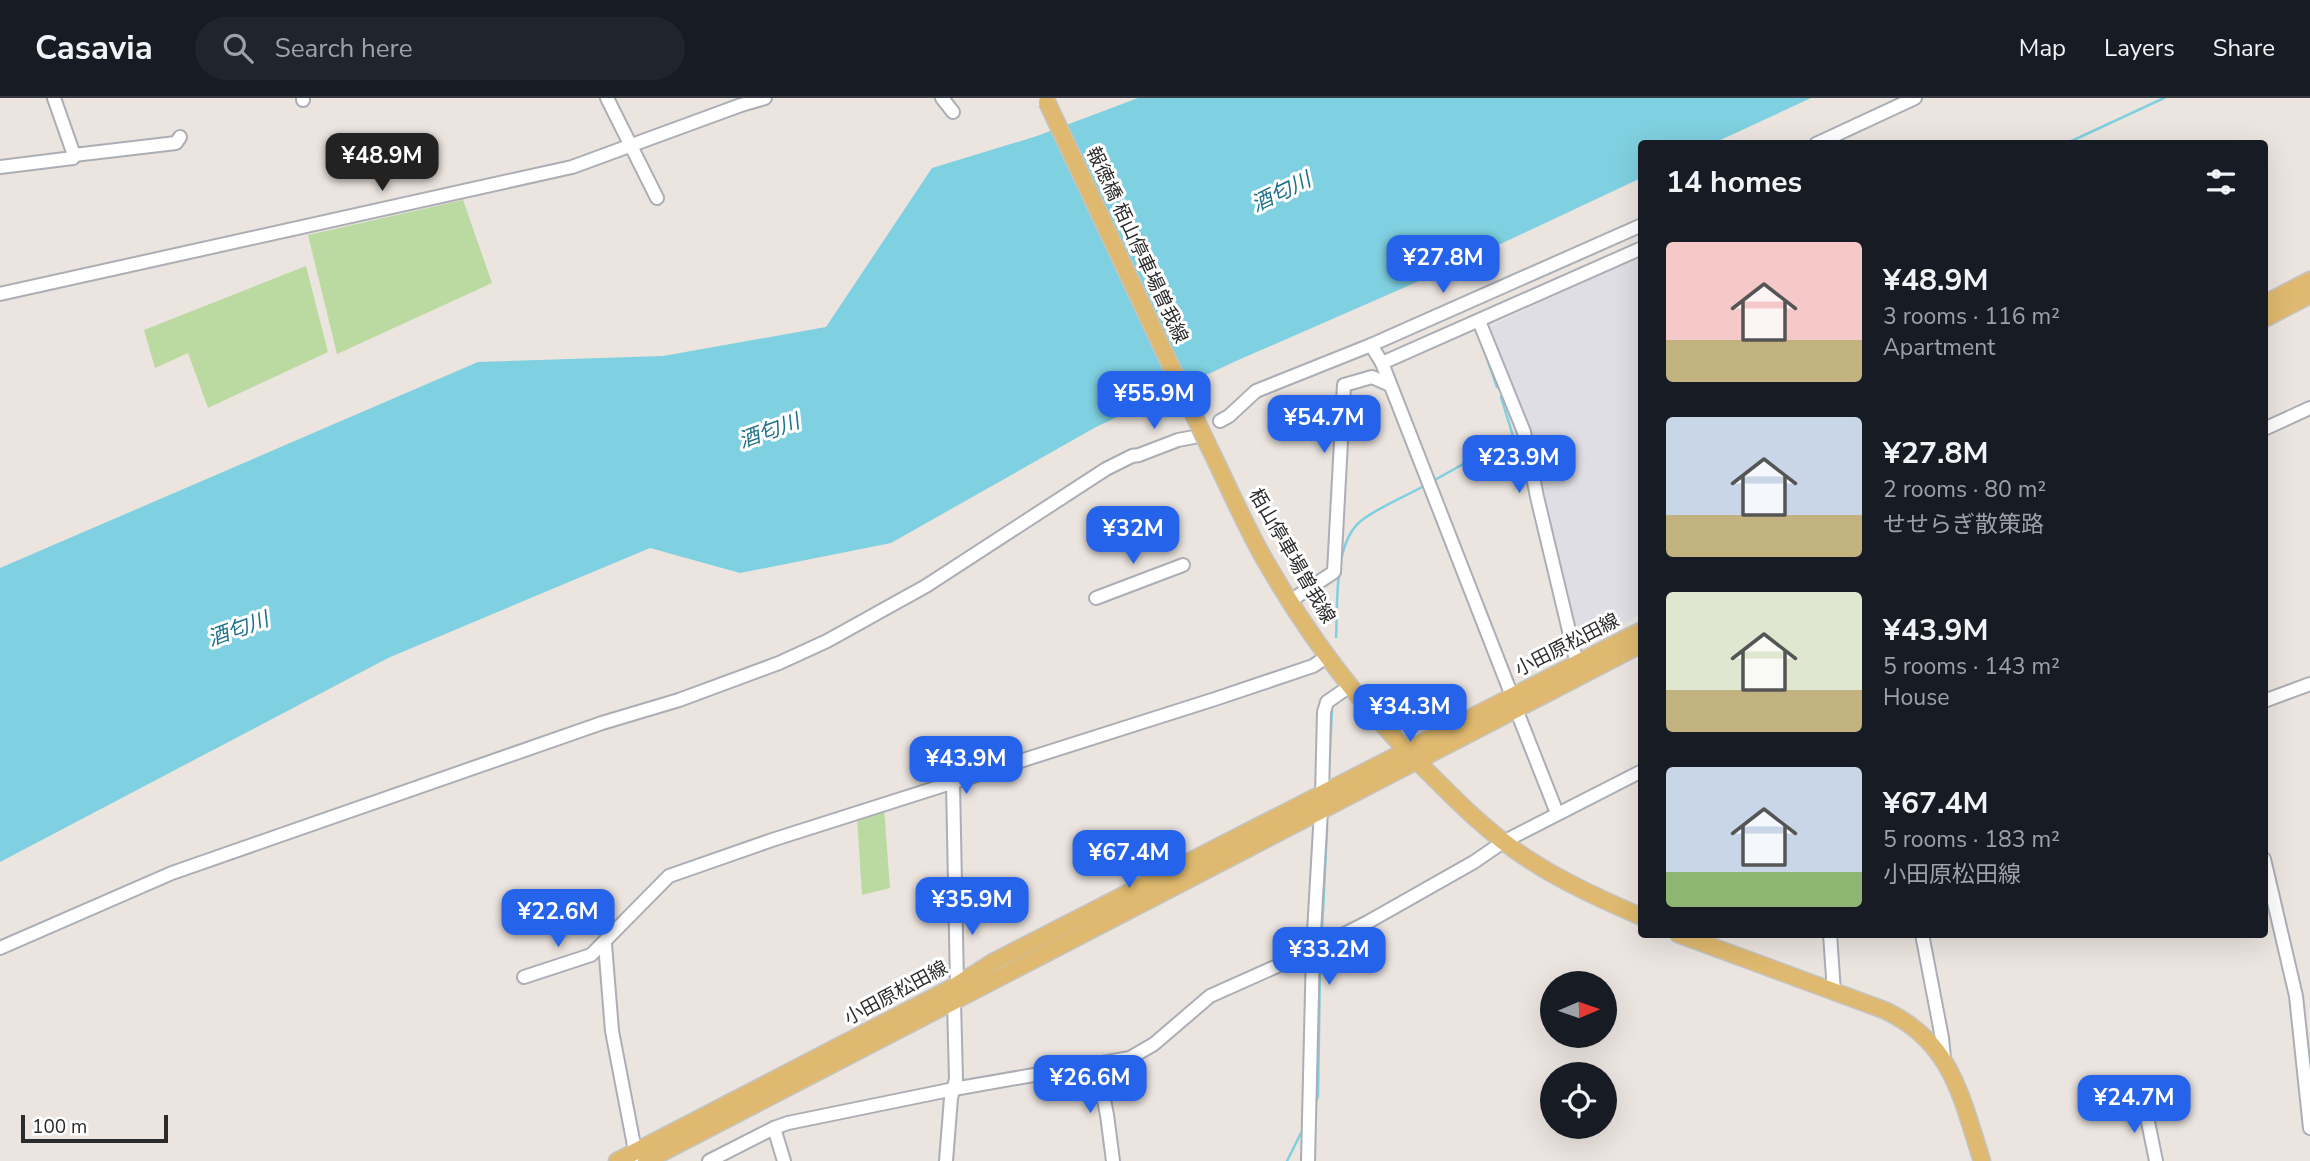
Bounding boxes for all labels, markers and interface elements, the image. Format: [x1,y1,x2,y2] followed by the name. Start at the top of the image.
[195,17,685,80] search box
[35,26,153,71] text: Casavia
[219,29,257,67] icon: search
[275,31,413,66] text: Search here
[2019,32,2066,64] text: Map
[2104,32,2175,64] text: Layers
[2213,32,2275,64] text: Share
[325,134,439,193] pin: ¥48.9M
[342,140,422,171] text: ¥48.9M
[1080,143,1194,347] street label: 報徳橋 栢山停車場曽我線
[1666,162,1802,203] text: 14 homes
[2202,163,2240,201] icon: filters
[1247,165,1317,218] water label: 酒匂川
[1386,236,1500,295] pin: ¥27.8M
[1403,242,1483,273] text: ¥27.8M
[1883,260,1988,301] text: ¥48.9M
[1722,270,1806,354] icon: home
[1883,301,2060,332] text: 3 rooms · 116 m²
[1883,332,1995,363] text: Apartment
[1097,372,1211,431] pin: ¥55.9M
[1114,378,1194,409] text: ¥55.9M
[1267,396,1381,455] pin: ¥54.7M
[1284,402,1364,433] text: ¥54.7M
[735,406,805,455] water label: 酒匂川
[1883,433,1988,474] text: ¥27.8M
[1462,436,1576,495] pin: ¥23.9M
[1479,442,1559,473] text: ¥23.9M
[1722,445,1806,529] icon: home
[1883,474,2046,505] text: 2 rooms · 80 m²
[1243,484,1341,628] street label: 栢山停車場曽我線
[1092,506,1174,566] pin: ¥32M
[1883,509,2044,540] text: せせらぎ散策路
[1102,513,1164,544] text: ¥32M
[204,604,274,653] water label: 酒匂川
[1510,608,1624,682] street label: 小田原松田線
[1883,610,1988,651] text: ¥43.9M
[1722,620,1806,704] icon: home
[1883,651,2060,682] text: 5 rooms · 143 m²
[1883,682,1950,713] text: House
[1353,684,1467,744] pin: ¥34.3M
[1370,691,1450,722] text: ¥34.3M
[909,736,1023,796] pin: ¥43.9M
[926,743,1006,774] text: ¥43.9M
[1883,783,1988,824] text: ¥67.4M
[1722,795,1806,879] icon: home
[1883,824,2060,855] text: 5 rooms · 183 m²
[1072,830,1186,890] pin: ¥67.4M
[1089,837,1169,868] text: ¥67.4M
[1883,859,2021,890] text: 小田原松田線
[915,878,1029,937] pin: ¥35.9M
[932,884,1012,915] text: ¥35.9M
[501,890,615,949] pin: ¥22.6M
[518,896,598,927] text: ¥22.6M
[1272,928,1386,987] pin: ¥33.2M
[1289,934,1369,965] text: ¥33.2M
[840,955,952,1031] street label: 小田原松田線
[1540,971,1617,1048] north arrow
[1540,971,1617,1139] map controls
[1033,1056,1147,1115] pin: ¥26.6M
[1050,1062,1130,1093] text: ¥26.6M
[1540,1062,1617,1139] button: locate
[2077,1076,2191,1135] pin: ¥24.7M
[2094,1082,2174,1113] text: ¥24.7M
[21,1112,168,1144] scale bar
[32,1114,87,1140] text: 100 m

